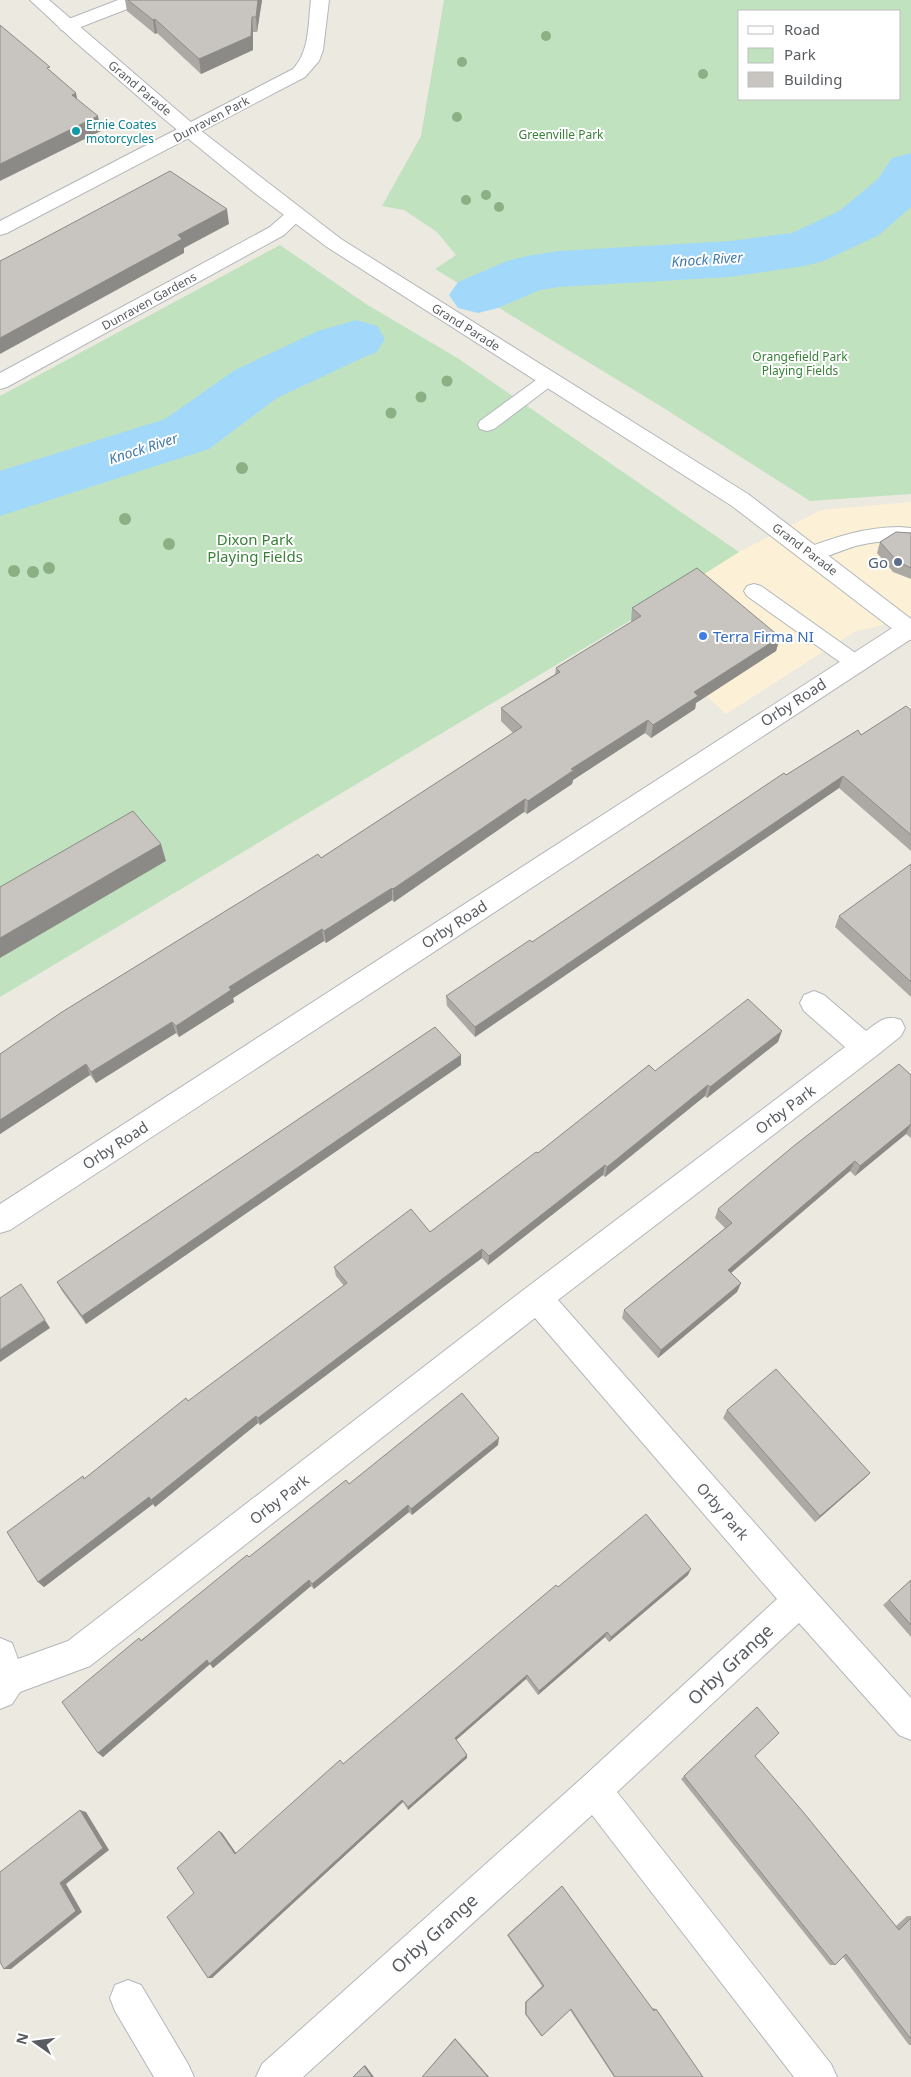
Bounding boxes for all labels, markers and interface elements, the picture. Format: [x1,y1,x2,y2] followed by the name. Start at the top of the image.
[738,10,901,100] legend
[784,19,820,39] text: Road
[784,44,816,64] text: Park
[105,57,175,120] street label: Grand Parade
[784,69,842,89] text: Building
[170,92,253,146] street label: Dunraven Park
[86,116,157,147] place label: Ernie Coates motorcycles
[70,125,82,137] marker: Ernie Coates motorcycles
[518,126,604,143] park label: Greenville Park
[671,247,744,271] water label: Knock River
[99,268,200,334] street label: Dunraven Gardens
[429,299,504,355] street label: Grand Parade
[752,348,848,379] park label: Orangefield Park Playing Fields
[106,428,180,468] water label: Knock River
[769,519,841,579] street label: Grand Parade
[207,529,303,566] park label: Dixon Park Playing Fields
[868,552,888,572] place label: Go
[892,556,904,568] marker: Go
[713,626,814,646] place label: Terra Firma NI
[697,630,709,642] marker: Terra Firma NI
[756,673,830,731] street label: Orby Road
[417,895,491,953] street label: Orby Road
[751,1080,819,1138] street label: Orby Park
[78,1116,152,1174] street label: Orby Road
[245,1470,313,1528] street label: Orby Park
[692,1478,754,1544] street label: Orby Park
[682,1618,778,1710] street label: Orby Grange
[386,1888,482,1978] street label: Orby Grange
[10,2017,60,2067] north arrow
[11,2031,32,2047] text: N

